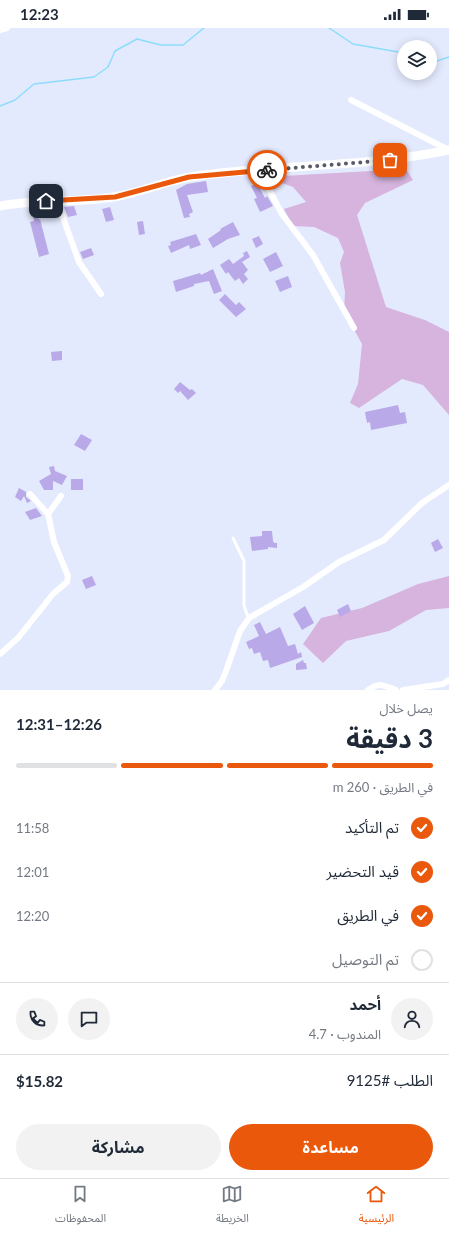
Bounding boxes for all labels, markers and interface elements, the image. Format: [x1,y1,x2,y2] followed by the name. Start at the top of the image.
[20,5,59,23] text: 12:23
[397,40,437,80] map controls
[397,40,437,80] button: layers
[373,143,407,177] pin
[379,149,401,171] icon: bag
[247,150,287,190] courier
[256,159,278,181] icon: bike
[29,184,63,218] pin
[35,190,57,212] icon: home
[379,700,433,716] text: يصل خلال
[16,715,102,733] text: 12:26–12:31
[346,722,433,754] text: 3 دقيقة
[333,779,433,795] text: في الطريق · 260 m
[411,817,433,839] icon: check
[345,818,399,836] text: تم التأكيد
[16,820,49,836] text: 11:58
[411,861,433,883] icon: check
[326,862,399,880] text: قيد التحضير
[16,864,49,880] text: 12:01
[411,905,433,927] icon: check
[337,906,399,924] text: في الطريق
[16,908,49,924] text: 12:20
[332,950,399,968] text: تم التوصيل
[350,995,381,1013] text: أحمد
[16,998,58,1040] button: phone
[68,998,110,1040] button: chat
[391,998,433,1040] button: person
[309,1026,381,1042] text: المندوب · 4.7
[347,1071,433,1089] text: الطلب #9125
[16,1072,63,1090] text: $15.82
[16,1124,221,1170] button: مشاركة
[229,1124,433,1170] button: مساعدة
[55,1183,106,1230] tab: المحفوظات
[216,1183,249,1230] tab: الخريطة
[359,1183,394,1230] tab: الرئيسية

